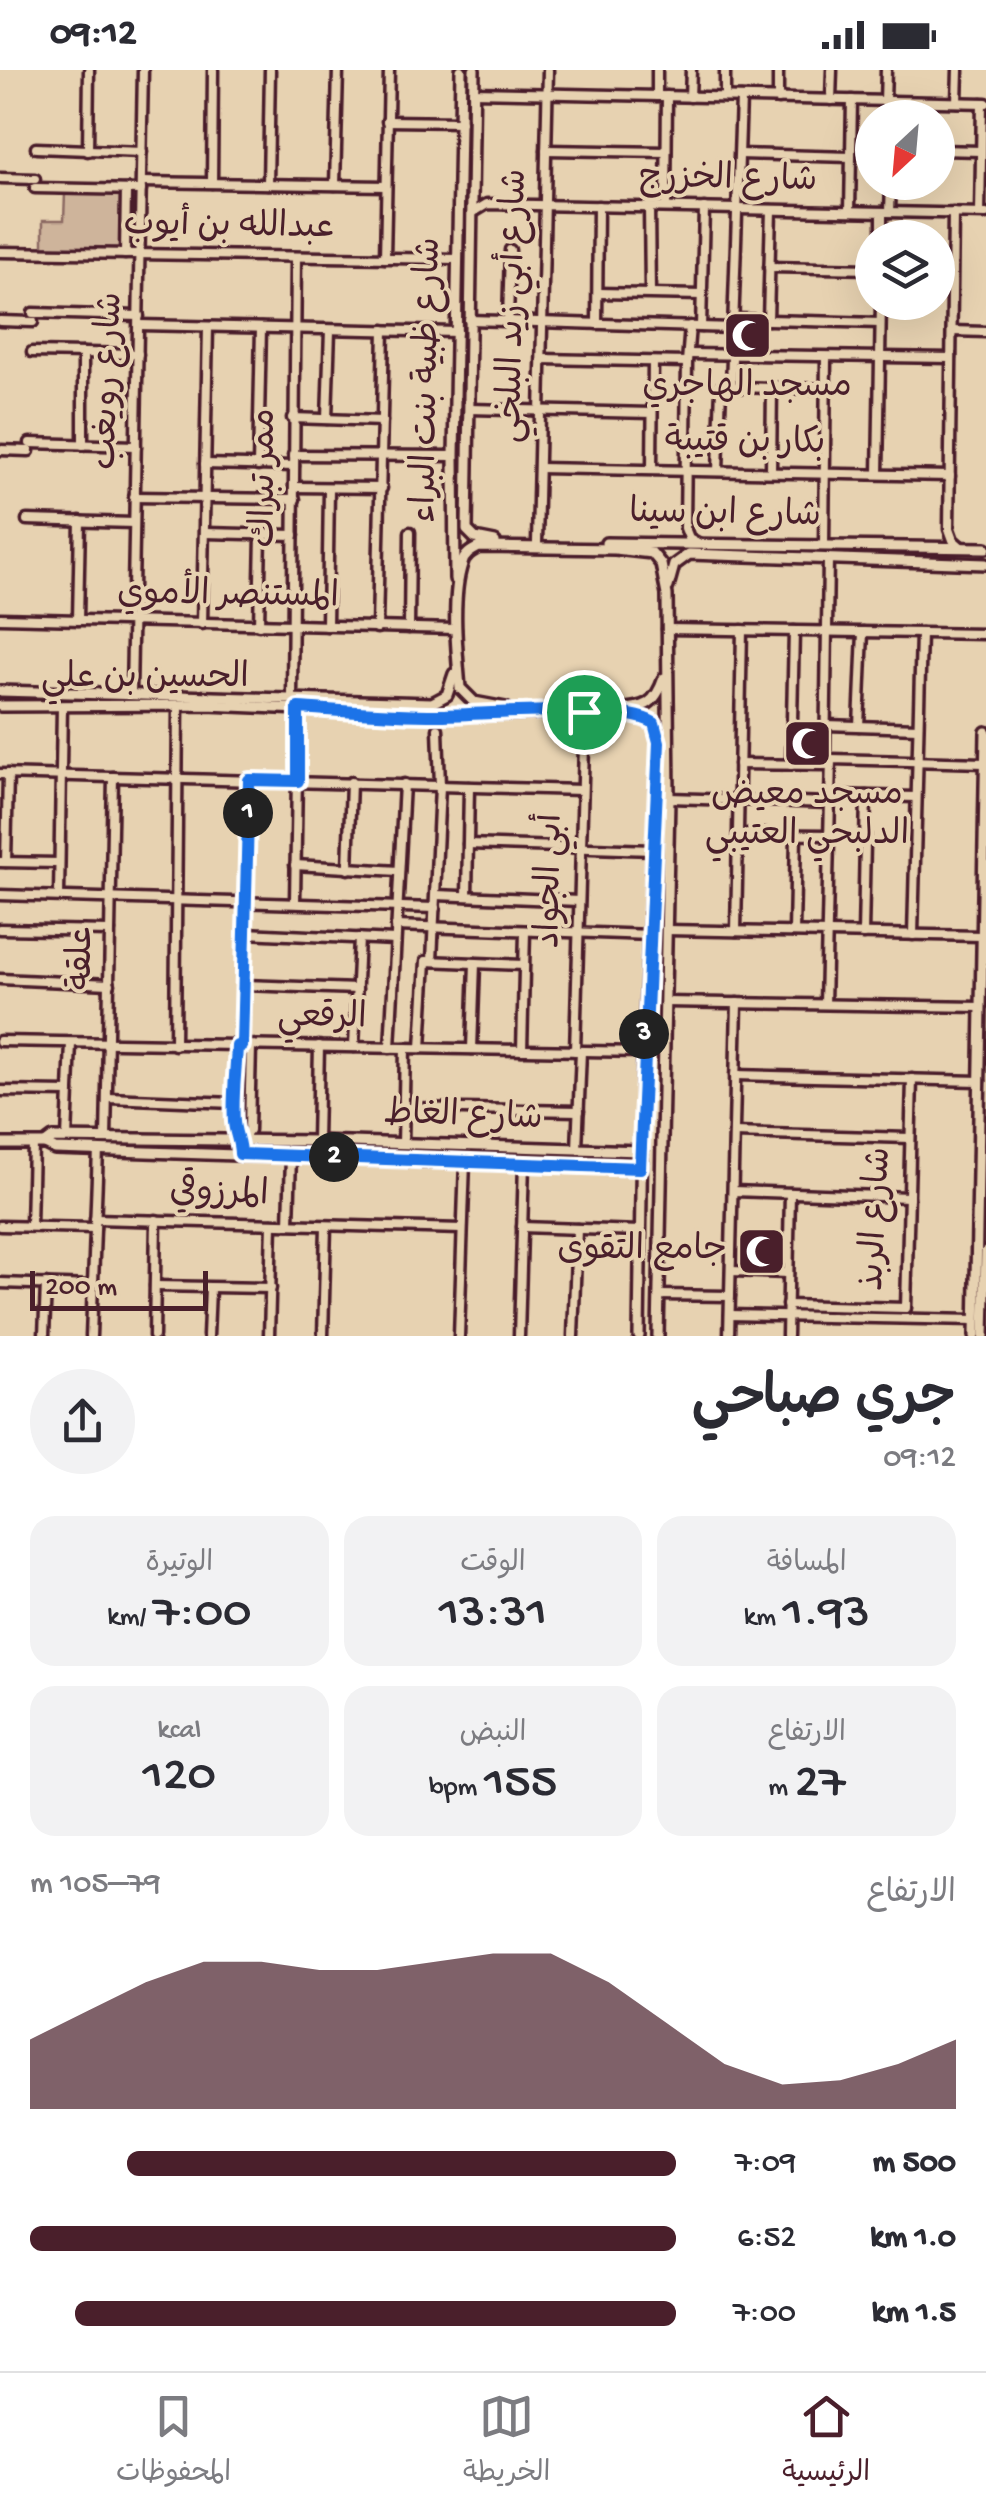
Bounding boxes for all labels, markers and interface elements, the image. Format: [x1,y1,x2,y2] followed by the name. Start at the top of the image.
[50,13,137,57] text: 09:12
[855,100,955,200] north arrow
[855,100,955,320] map controls
[639,159,817,203] street label: شارع الخزرج
[487,168,543,444] street label: شارع أبي زيد البلخي
[123,201,335,250] street label: عبدالله بن أيوب
[855,220,955,320] button: layers
[406,237,452,523] street label: شارع ظبية بنت البراء
[86,292,134,470] street label: شارع رويغب
[721,310,773,362] mosque icon: مسجد الهاجري
[642,368,852,409] place label: مسجد الهاجري
[246,408,287,548] street label: ممر تبراك
[664,422,826,466] street label: بكار بن قتيبة
[629,494,821,538] street label: شارع ابن سينا
[117,567,339,619] street label: المستنصر الأموي
[41,659,249,705] street label: الحسين بن علي
[542,670,627,755] pin
[557,685,612,740] icon: arrive
[781,718,833,770] mosque icon: مسجد معيض الدلبحي العتيبي
[705,776,909,862] place label: مسجد معيض الدلبحي العتيبي
[223,788,273,838] pin: 1
[242,796,254,829] text: 1
[525,813,579,949] street label: أبي الجواد
[63,926,104,990] street label: علقة
[277,998,367,1045] street label: الرقعي
[619,1009,669,1059] pin: 3
[637,1017,651,1050] text: 3
[383,1095,543,1141] street label: شارع الغاط
[309,1132,359,1182] pin: 2
[327,1140,341,1173] text: 2
[854,1146,902,1292] street label: شارع الربذ
[169,1167,269,1217] street label: المرزوقي
[736,1225,788,1277] mosque icon: جامع التقوى
[557,1231,727,1272] place label: جامع التقوى
[30,1266,208,1310] scale bar
[45,1272,117,1305] text: 200 m
[30,1369,135,1474] button: share
[692,1370,956,1434] text: جري صباحي
[883,1440,956,1478] text: 09:12
[146,1548,213,1581] text: الوتيرة
[460,1548,526,1581] text: الوقت
[767,1548,847,1581] text: المسافة
[153,1585,251,1644] text: 7:00
[439,1585,547,1644] text: 13:31
[783,1585,870,1644] text: 1.93
[107,1602,153,1635] text: /km
[744,1602,783,1635] text: km
[157,1715,201,1748] text: kcal
[460,1718,526,1751] text: النبض
[767,1718,846,1751] text: الارتفاع
[143,1748,216,1807] text: 120
[484,1755,557,1814] text: 155
[795,1755,845,1814] text: 27
[429,1772,484,1805] text: bpm
[768,1772,795,1805] text: m
[30,1866,161,1904] text: 79–105 m
[866,1876,956,1914] text: الارتفاع
[735,2145,796,2183] text: 7:09
[873,2145,956,2183] text: 500 m
[737,2220,796,2258] text: 6:52
[870,2220,956,2258] text: 1.0 km
[733,2295,796,2333] text: 7:00
[872,2295,956,2333] text: 1.5 km
[116,2389,231,2495] tab: المحفوظات
[463,2389,550,2495] tab: الخريطة
[782,2389,870,2495] tab: الرئيسية

